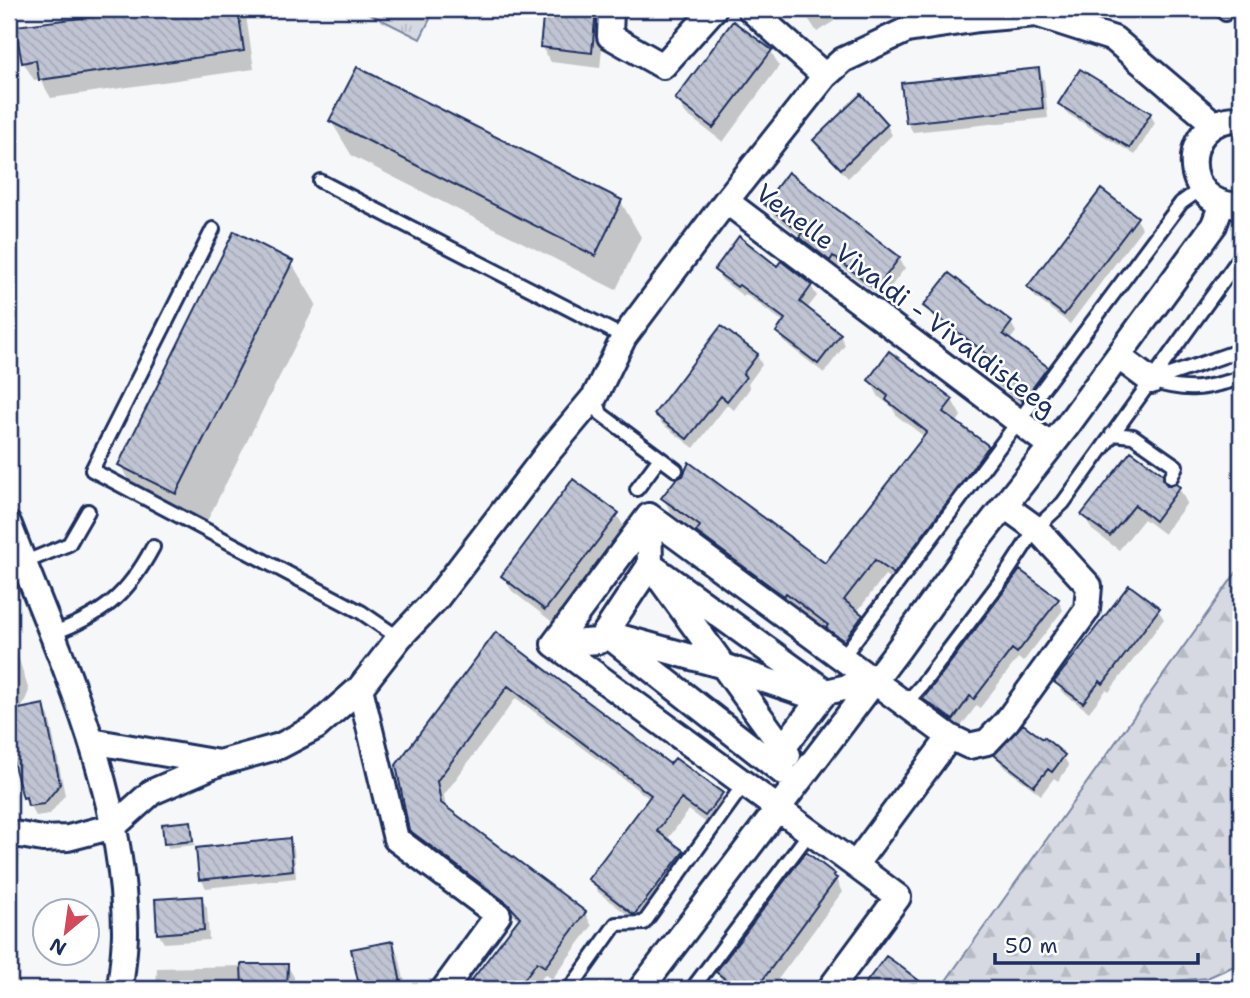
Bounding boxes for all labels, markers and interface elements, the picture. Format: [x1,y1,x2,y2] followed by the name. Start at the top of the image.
[749,175,1064,424] street label: Venelle Vivaldi - Vivaldisteeg
[32,897,102,967] north arrow
[995,921,1198,965] scale bar
[45,932,71,961] text: N
[1005,932,1058,960] text: 50 m

